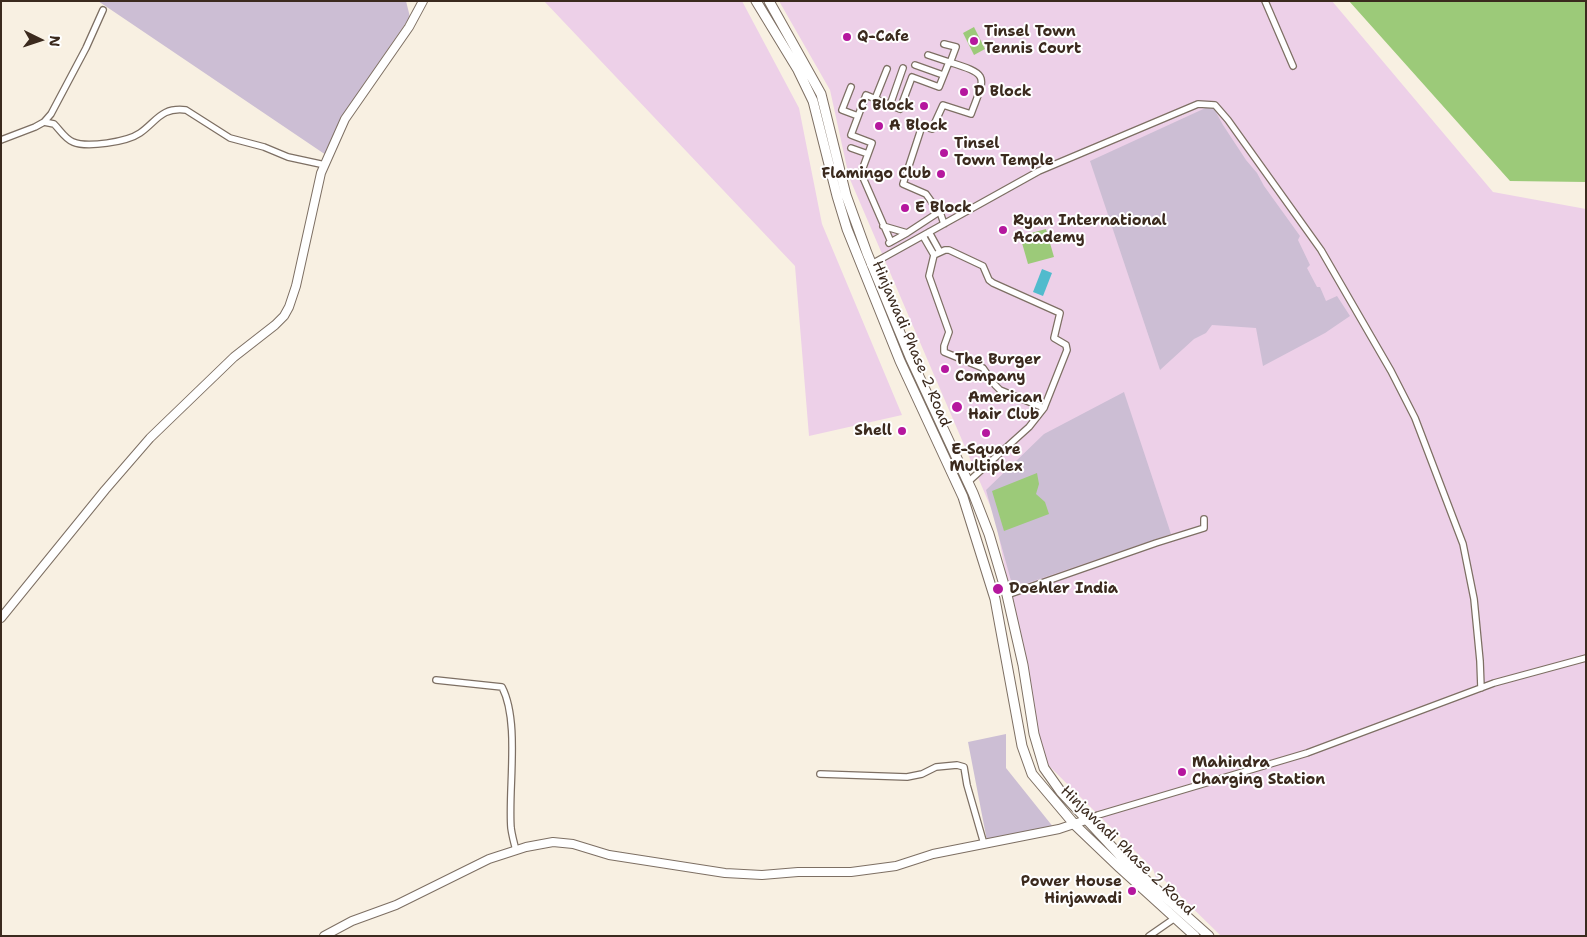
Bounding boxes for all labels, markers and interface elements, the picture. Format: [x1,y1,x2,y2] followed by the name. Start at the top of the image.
[15,15,65,65] north arrow
[984,23,1081,58] place label: Tinsel Town Tennis Court
[857,28,909,46] place label: Q-Cafe
[841,31,853,43] marker: Q-Cafe
[46,35,64,47] text: N
[968,35,980,47] marker: Tinsel Town Tennis Court
[974,83,1032,101] place label: D Block
[958,86,970,98] marker: D Block
[858,97,914,115] place label: C Block
[918,100,930,112] marker: C Block
[889,117,947,135] place label: A Block
[873,120,885,132] marker: A Block
[954,135,1054,170] place label: Tinsel Town Temple
[938,147,950,159] marker: Tinsel Town Temple
[822,165,931,183] place label: Flamingo Club
[935,168,947,180] marker: Flamingo Club
[915,199,972,217] place label: E Block
[899,202,911,214] marker: E Block
[1013,212,1167,247] place label: Ryan International Academy
[997,224,1009,236] marker: Ryan International Academy
[868,258,954,430] street label: Hinjawadi Phase 2 Road
[955,351,1041,386] place label: The Burger Company
[939,363,951,375] marker: The Burger Company
[968,389,1042,424] place label: American Hair Club
[950,400,964,414] marker: American Hair Club
[854,422,892,440] place label: Shell
[896,425,908,437] marker: Shell
[980,427,992,439] marker: E-Square Multiplex
[949,441,1023,476] place label: E-Square Multiplex
[1009,580,1118,598] place label: Doehler India
[991,582,1005,596] marker: Doehler India
[1192,754,1325,789] place label: Mahindra Charging Station
[1176,766,1188,778] marker: Mahindra Charging Station
[1057,782,1197,920] street label: Hinjawadi Phase 2 Road
[1021,873,1122,908] place label: Power House Hinjawadi
[1126,885,1138,897] marker: Power House Hinjawadi

